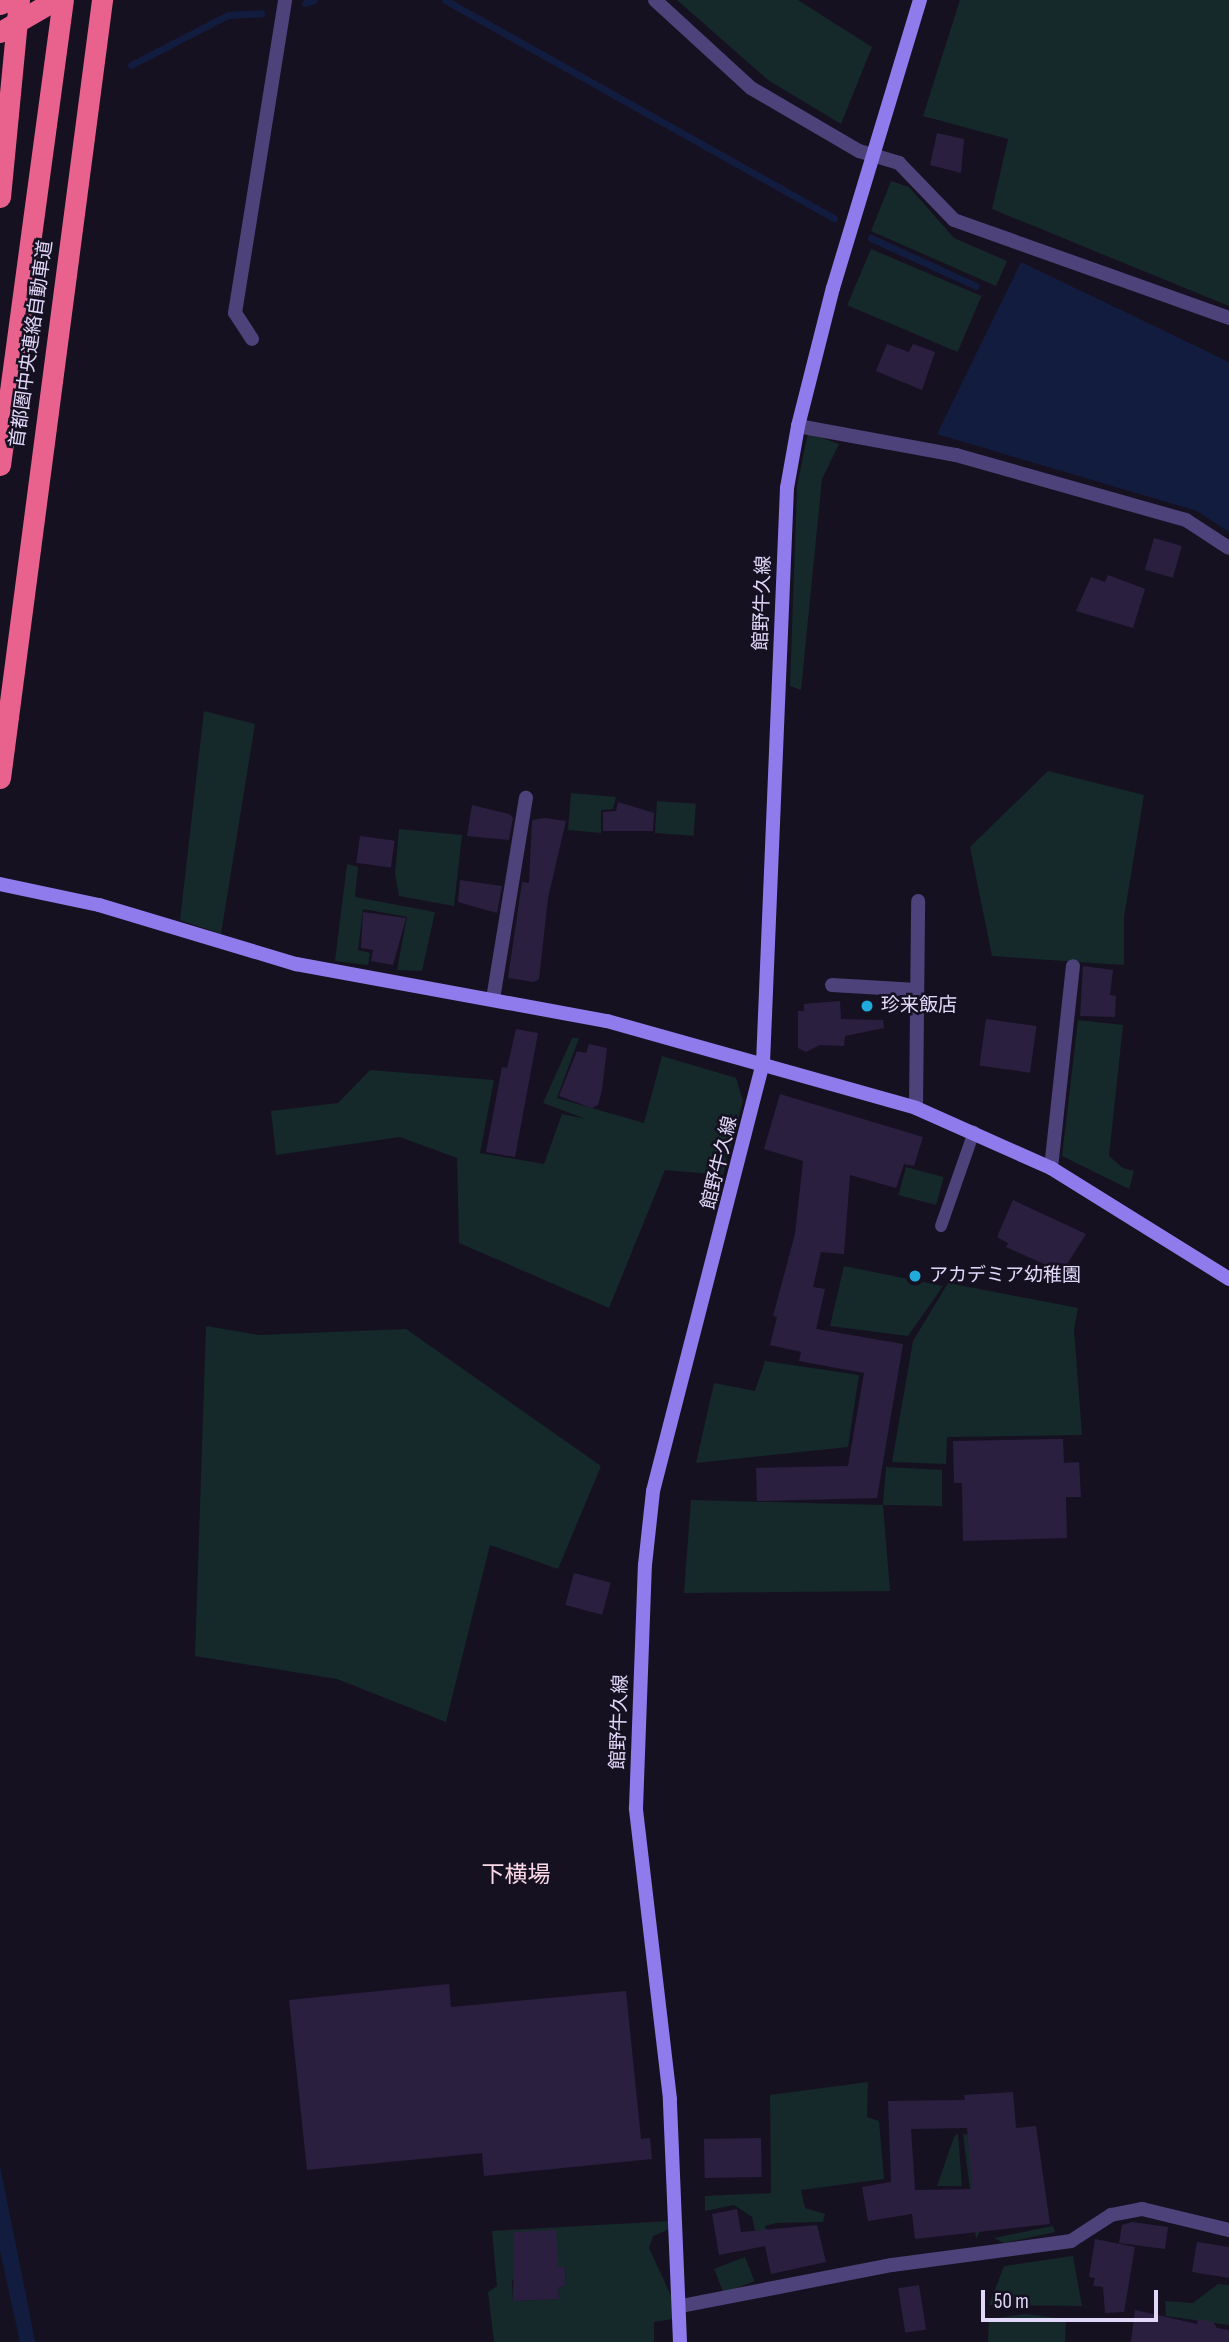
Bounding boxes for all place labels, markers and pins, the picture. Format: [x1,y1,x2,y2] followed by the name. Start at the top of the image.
[881,995,957,1017] place label: 珍来飯店
[859,998,875,1014] marker: 珍来飯店
[929,1265,1081,1287] place label: アカデミア幼稚園
[907,1268,923,1284] marker: アカデミア幼稚園

